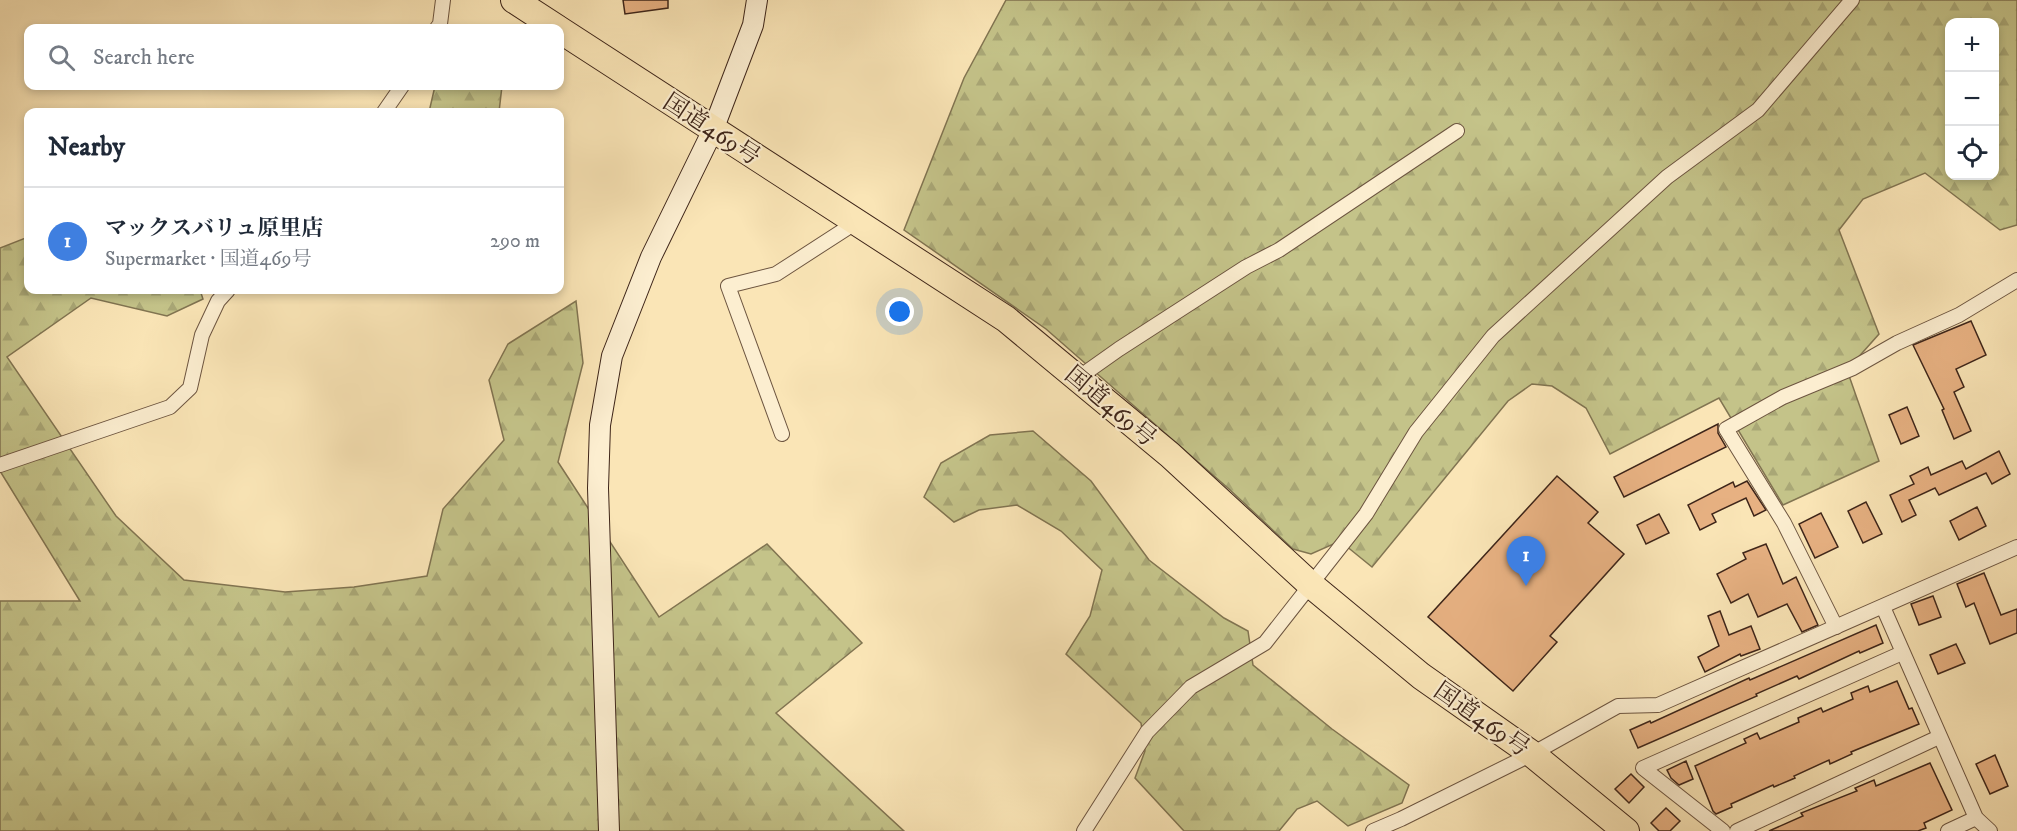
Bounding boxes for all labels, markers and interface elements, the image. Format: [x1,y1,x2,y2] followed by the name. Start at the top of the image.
[1945,18,1999,180] map controls
[1945,18,1999,72] button: +
[24,24,564,90] search box
[45,41,78,74] icon: search
[93,44,195,71] text: Search here
[1945,72,1999,126] button: −
[657,87,766,172] street label: 国道469号
[1945,126,1999,180] button: locate
[48,131,125,164] text: Nearby
[105,215,323,242] text: マックスバリュ原里店
[64,229,71,254] text: 1
[490,229,540,254] text: 290 m
[105,247,312,272] text: Supermarket · 国道469号
[885,297,914,326] your location
[1058,360,1162,454] street label: 国道469号
[1506,536,1546,586] pin: 1
[1428,676,1535,764] street label: 国道469号

